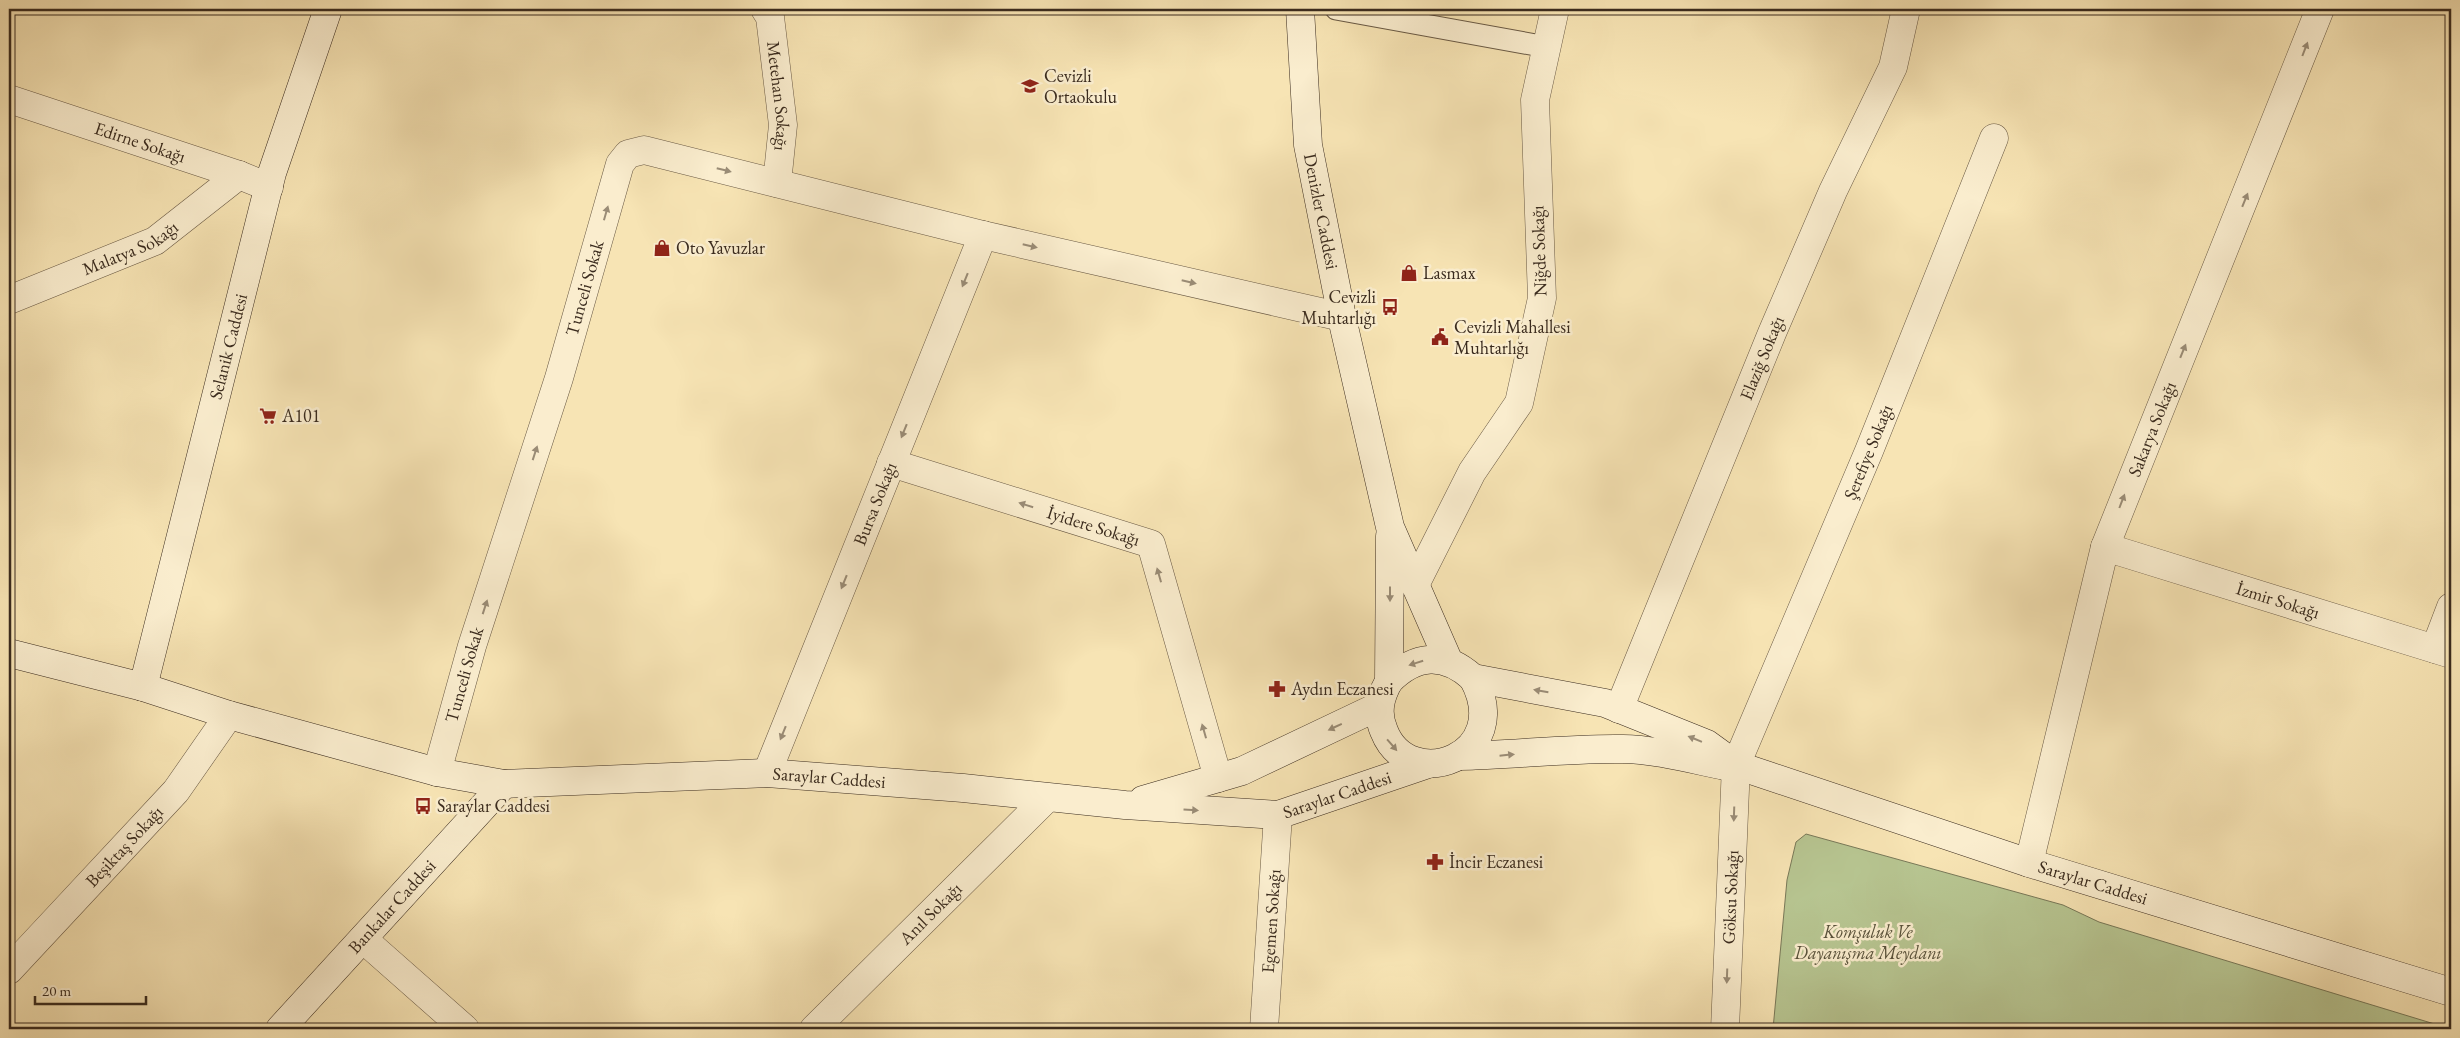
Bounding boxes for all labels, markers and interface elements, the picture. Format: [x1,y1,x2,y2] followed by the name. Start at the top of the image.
[762,40,795,153] street label: Metehan Sokağı
[2301,41,2309,56] one-way arrow
[1044,64,1117,108] place label: Cevizli Ortaokulu
[1020,76,1040,96] school or university icon: Cevizli Ortaokulu
[92,116,189,168] street label: Edirne Sokağı
[1299,151,1344,272] street label: Denizler Caddesi
[716,166,732,174] one-way arrow
[2241,193,2249,207] one-way arrow
[1525,205,1552,297] street label: Niğde Sokağı
[603,206,611,221] one-way arrow
[79,215,183,280] street label: Malatya Sokağı
[676,236,765,259] place label: Oto Yavuzlar
[560,237,609,339] street label: Tunceli Sokak
[652,238,672,258] shop icon: Oto Yavuzlar
[1023,242,1038,250] one-way arrow
[1423,261,1476,284] place label: Lasmax
[1399,263,1419,283] shop icon: Lasmax
[960,273,968,287] one-way arrow
[1181,278,1196,286] one-way arrow
[1301,285,1377,329] place label: Cevizli Muhtarlığı
[204,291,252,402] street label: Selanik Caddesi
[1380,297,1400,317] bus stop icon: Cevizli Muhtarlığı
[1734,312,1789,403] street label: Elaziğ Sokağı
[1454,315,1571,359] place label: Cevizli Mahallesi Muhtarlığı
[1430,327,1450,347] public building icon: Cevizli Mahallesi Muhtarlığı
[2180,343,2187,358] one-way arrow
[2122,377,2181,480] street label: Sakarya Sokağı
[1838,400,1898,503] street label: Şerefiye Sokağı
[281,404,320,427] place label: A101
[258,406,278,426] supermarket icon: A101
[900,424,908,439] one-way arrow
[531,445,539,460] one-way arrow
[848,458,902,549] street label: Bursa Sokağı
[2118,494,2126,508] one-way arrow
[1044,500,1143,551] street label: İyidere Sokağı
[1018,501,1033,509] one-way arrow
[1155,567,1163,582] one-way arrow
[840,575,848,590] one-way arrow
[2234,576,2323,624] street label: İzmir Sokağı
[1386,586,1394,602] one-way arrow
[481,600,489,615] one-way arrow
[439,623,489,725] street label: Tunceli Sokak
[1409,659,1424,667] one-way arrow
[1290,677,1394,700] place label: Aydın Eczanesi
[1267,679,1287,699] pharmacy icon: Aydın Eczanesi
[1532,686,1548,694] one-way arrow
[1328,723,1342,731] one-way arrow
[1200,724,1208,739] one-way arrow
[779,726,787,740] one-way arrow
[1688,735,1702,743] one-way arrow
[1386,738,1398,750] one-way arrow
[1500,751,1516,759] one-way arrow
[772,761,887,793] street label: Saraylar Caddesi
[1280,765,1395,823] street label: Saraylar Caddesi
[437,794,551,817] place label: Saraylar Caddesi
[413,796,433,816] bus stop icon: Saraylar Caddesi
[80,800,168,892] street label: Beşiktaş Sokağı
[1183,806,1199,814] one-way arrow
[1730,806,1738,822] one-way arrow
[1717,849,1743,945] street label: Göksu Sokağı
[1449,850,1544,873] place label: İncir Eczanesi
[1425,852,1445,872] pharmacy icon: İncir Eczanesi
[343,854,441,958] street label: Bankalar Caddesi
[2036,855,2151,910] street label: Saraylar Caddesi
[1256,868,1285,974] street label: Egemen Sokağı
[893,877,967,950] street label: Anıl Sokağı
[1793,920,1942,965] park label: Komşuluk Ve Dayanışma Meydanı
[1723,968,1731,984] one-way arrow
[35,973,146,1005] scale bar
[42,981,71,1000] text: 20 m

